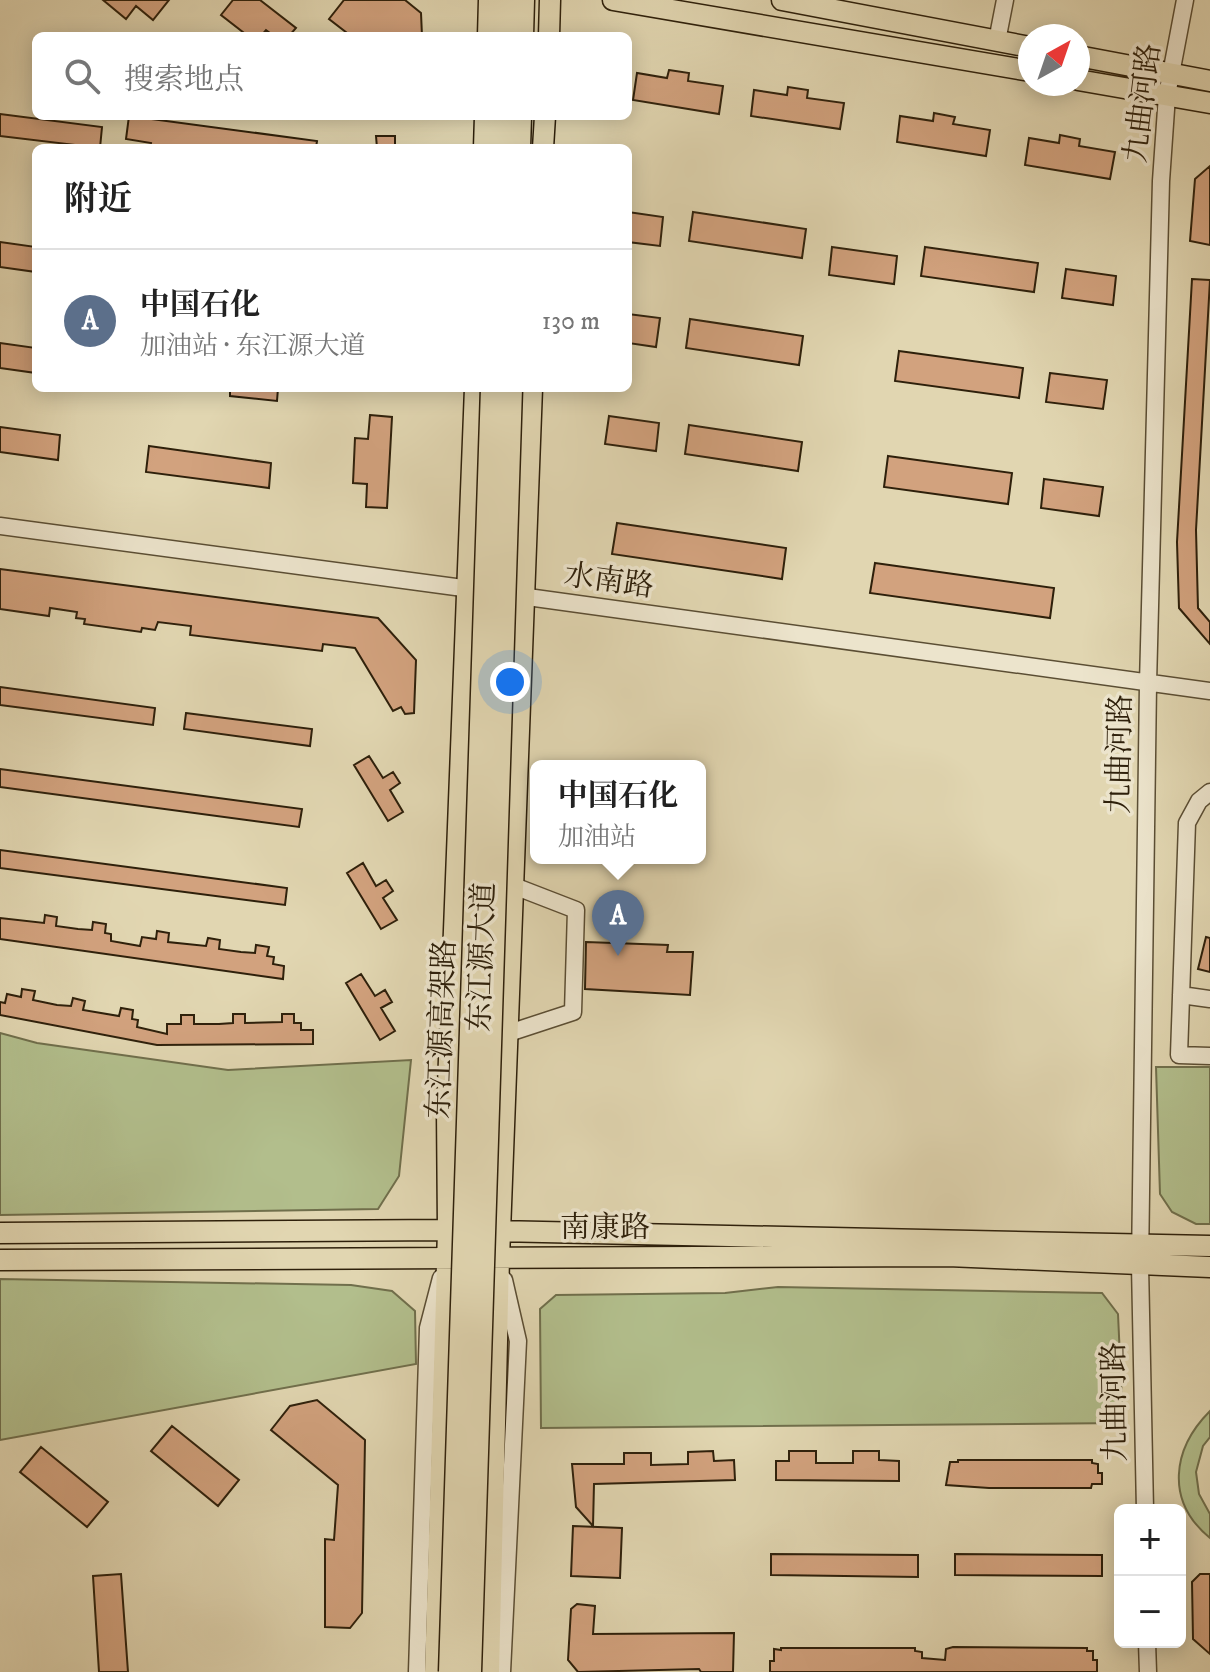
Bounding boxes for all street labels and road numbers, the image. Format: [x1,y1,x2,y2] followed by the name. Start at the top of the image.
[1118,41,1169,165] street label: 九曲河路
[562,557,656,606] street label: 水南路
[1101,694,1140,814] street label: 九曲河路
[461,881,504,1033] street label: 东江源大道
[421,938,464,1120] street label: 东江源高架路
[560,1210,650,1247] street label: 南康路
[1096,1342,1135,1462] street label: 九曲河路

